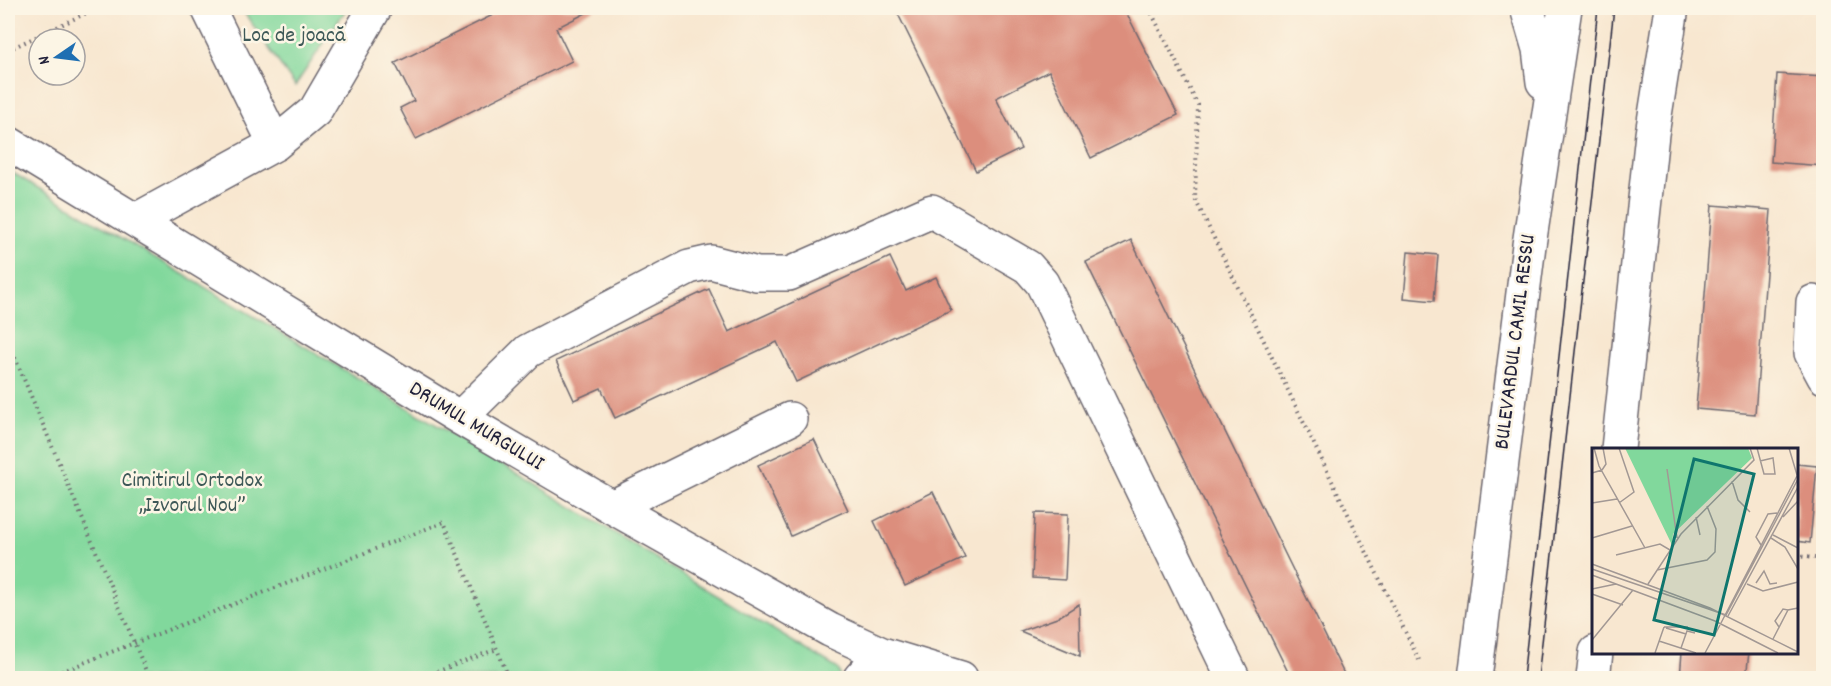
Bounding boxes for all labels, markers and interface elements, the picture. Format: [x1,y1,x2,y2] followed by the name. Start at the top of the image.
[242,21,346,52] park label: Loc de joacă
[27,27,87,87] north arrow
[33,53,57,67] text: N
[1487,233,1545,451] street label: BULEVARDUL CAMIL RESSU
[403,374,550,480] street label: DRUMUL MURGULUI
[1592,448,1798,653] inset map
[121,466,263,522] park label: Cimitirul Ortodox „Izvorul Nou”

